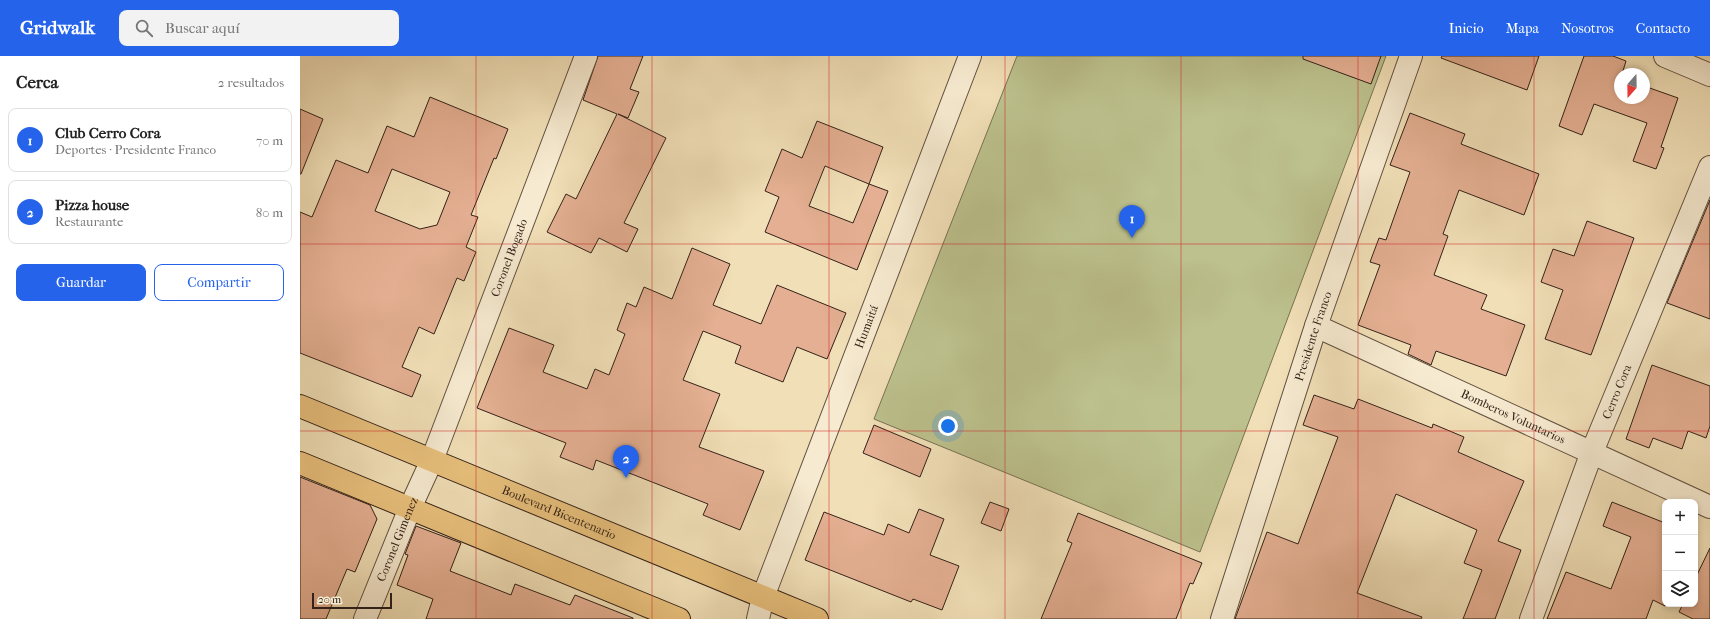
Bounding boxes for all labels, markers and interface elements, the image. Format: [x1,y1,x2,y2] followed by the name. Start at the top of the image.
[119,10,399,46] search box
[20,17,95,39] text: Gridwalk
[133,17,155,39] icon: search
[165,19,240,37] text: Buscar aquí
[1449,20,1484,37] text: Inicio
[1506,20,1539,37] text: Mapa
[1561,20,1614,37] text: Nosotros
[1636,20,1690,37] text: Contacto
[1614,68,1650,104] north arrow
[16,72,58,92] text: Cerca
[218,75,284,90] text: 2 resultados
[55,124,161,142] text: Club Cerro Cora
[28,133,32,148] text: 1
[256,133,283,148] text: 70 m
[55,142,216,157] text: Deportes · Presidente Franco
[55,196,129,214] text: Pizza house
[27,205,33,220] text: 2
[256,205,283,220] text: 80 m
[1119,205,1145,238] pin: 1
[55,214,124,229] text: Restaurante
[488,217,530,299] street label: Coronel Bogado
[16,264,146,301] button: Guardar
[154,264,284,301] button: Compartir
[1292,290,1335,383] street label: Presidente Franco
[852,303,881,350] street label: Humaitá
[1599,362,1635,421] street label: Cerro Cora
[1459,387,1568,447] street label: Bomberos Voluntarios
[938,416,958,436] your location
[613,445,639,478] pin: 2
[500,483,618,542] street label: Boulevard Bicentenario
[374,494,421,584] street label: Coronel Gimenez
[1662,499,1698,607] map controls
[1662,499,1698,535] button: +
[1662,535,1698,571] button: −
[1662,571,1698,607] button: layers
[312,591,392,610] scale bar
[318,593,341,606] text: 20 m

